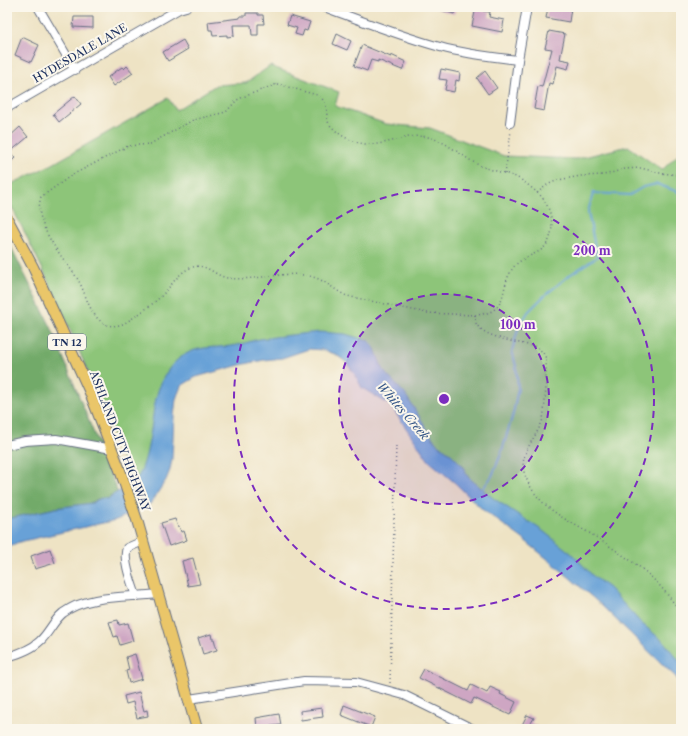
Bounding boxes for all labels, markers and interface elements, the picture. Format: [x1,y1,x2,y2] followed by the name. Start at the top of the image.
[30,20,130,86] street label: HYDESDALE LANE
[573,243,611,258] text: 200 m
[500,317,536,332] text: 100 m
[48,334,86,350] road number: TN 12
[86,368,153,514] street label: ASHLAND CITY HIGHWAY
[374,379,433,443] water label: Whites Creek
[437,392,451,406] centre of rings

